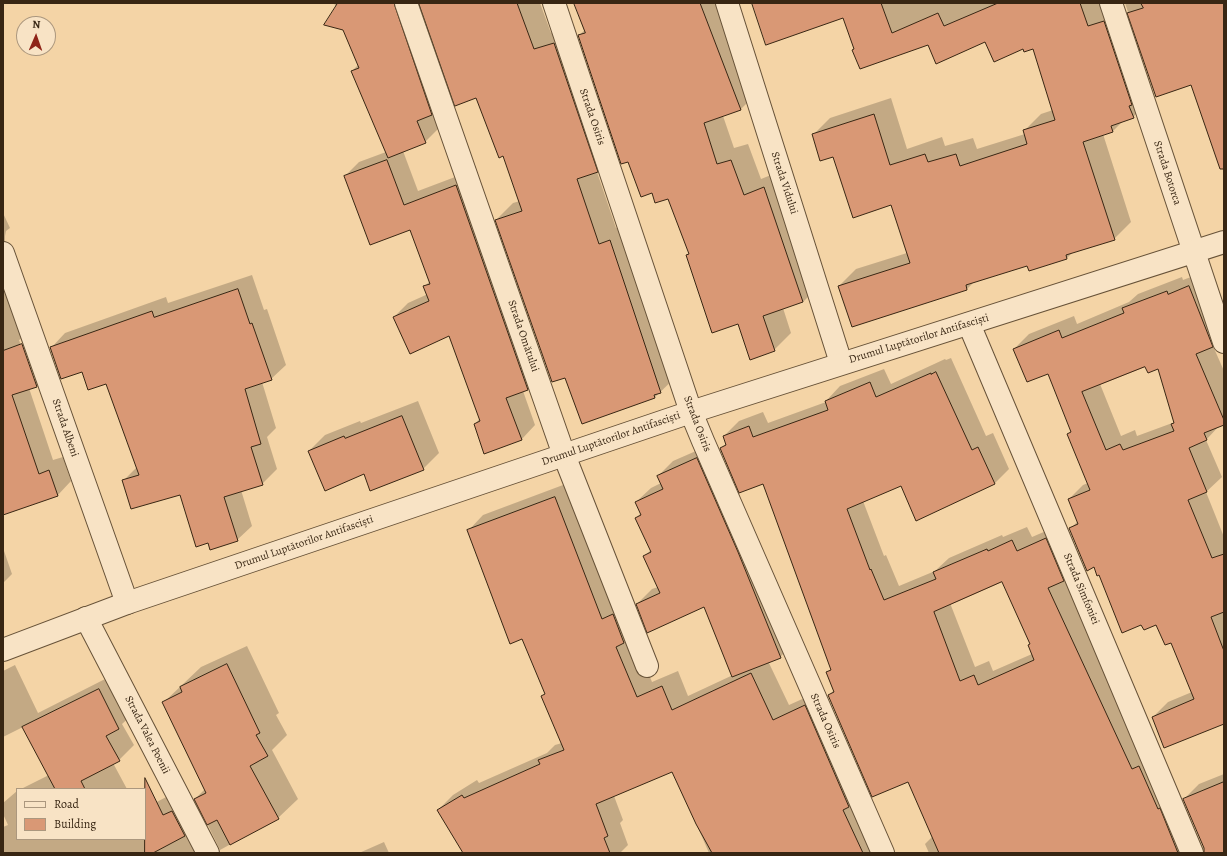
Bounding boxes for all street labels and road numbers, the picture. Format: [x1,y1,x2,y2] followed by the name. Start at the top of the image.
[576,87,608,147] street label: Strada Osiris
[1150,139,1184,207] street label: Strada Botorca
[768,150,800,216] street label: Strada Vidului
[505,298,541,374] street label: Strada Omătului
[847,311,991,367] street label: Drumul Luptătorilor Antifasciști
[680,394,714,454] street label: Strada Osiris
[49,397,81,459] street label: Strada Albeni
[540,409,682,469] street label: Drumul Luptătorilor Antifasciști
[233,513,375,573] street label: Drumul Luptătorilor Antifasciști
[1060,551,1102,627] street label: Strada Simfoniei
[807,691,843,751] street label: Strada Osiris
[122,694,172,776] street label: Strada Valea Poenii

